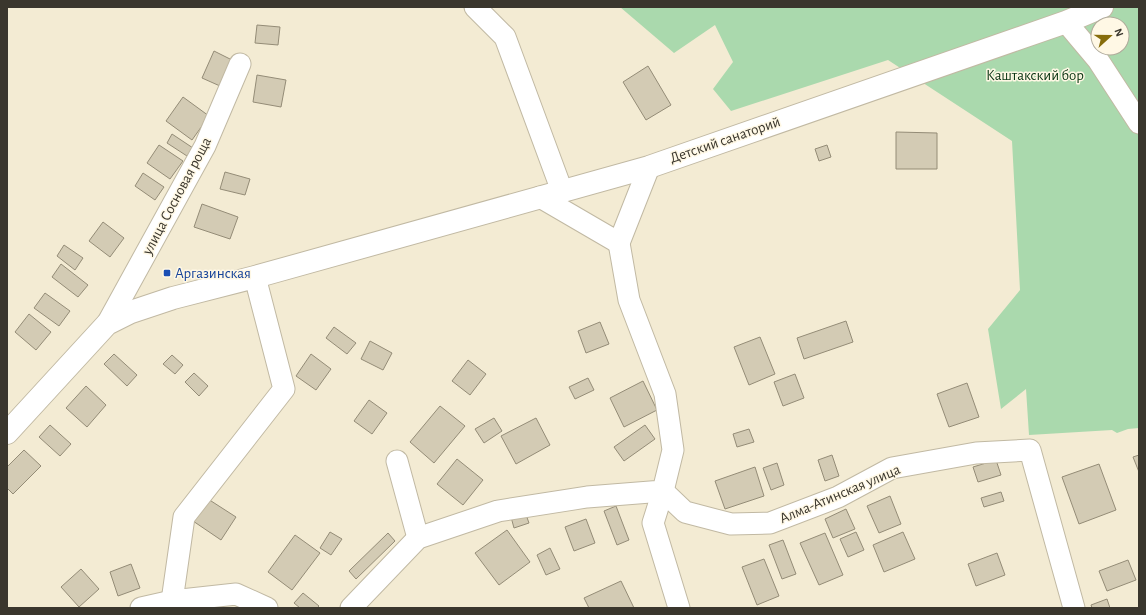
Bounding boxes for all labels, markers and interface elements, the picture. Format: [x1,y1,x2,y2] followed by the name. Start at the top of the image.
[1090,16,1130,56] north arrow
[1112,27,1125,38] text: N
[986,68,1084,83] park label: Каштакский бор
[668,114,782,166] street label: Детский санаторий
[139,135,214,258] street label: улица Сосновая роща
[175,266,251,281] place label: Аргазинская
[162,268,172,278] marker: Аргазинская
[777,462,903,526] street label: Алма-Атинская улица

